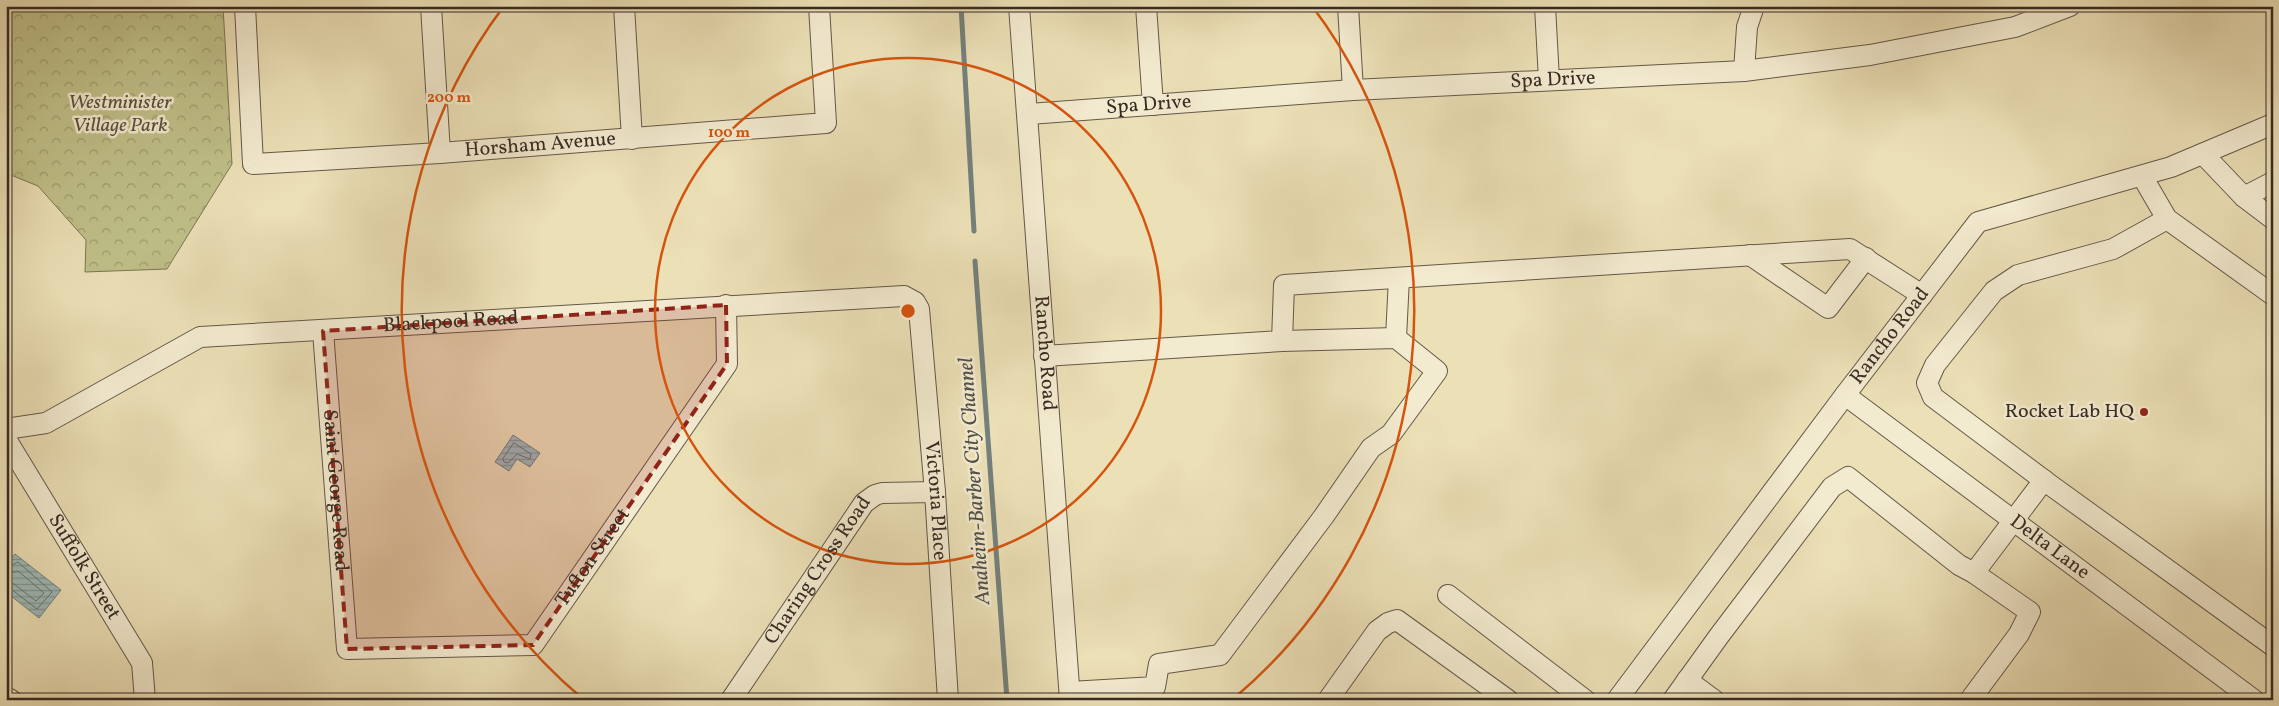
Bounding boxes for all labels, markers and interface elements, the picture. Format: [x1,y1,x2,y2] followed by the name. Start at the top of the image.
[1510,64,1596,96] street label: Spa Drive
[427,88,471,109] text: 200 m
[1105,88,1192,122] street label: Spa Drive
[68,89,172,140] park label: Westminister Village Park
[708,123,751,144] text: 100 m
[463,125,617,165] street label: Horsham Avenue
[1844,282,1937,391] street label: Rancho Road
[1026,294,1063,412] street label: Rancho Road
[899,302,917,320] centre of rings
[382,304,519,340] street label: Blackpool Road
[952,356,998,607] water label: Anaheim-Barber City Channel
[2005,398,2135,426] place label: Rocket Lab HQ
[2138,406,2150,418] marker: Rocket Lab HQ
[315,409,355,572] street label: Saint George Road
[917,440,953,561] street label: Victoria Place
[758,491,879,651] street label: Charing Cross Road
[549,503,637,613] street label: Tufton Street
[2003,508,2095,587] street label: Delta Lane
[41,509,127,626] street label: Suffolk Street

